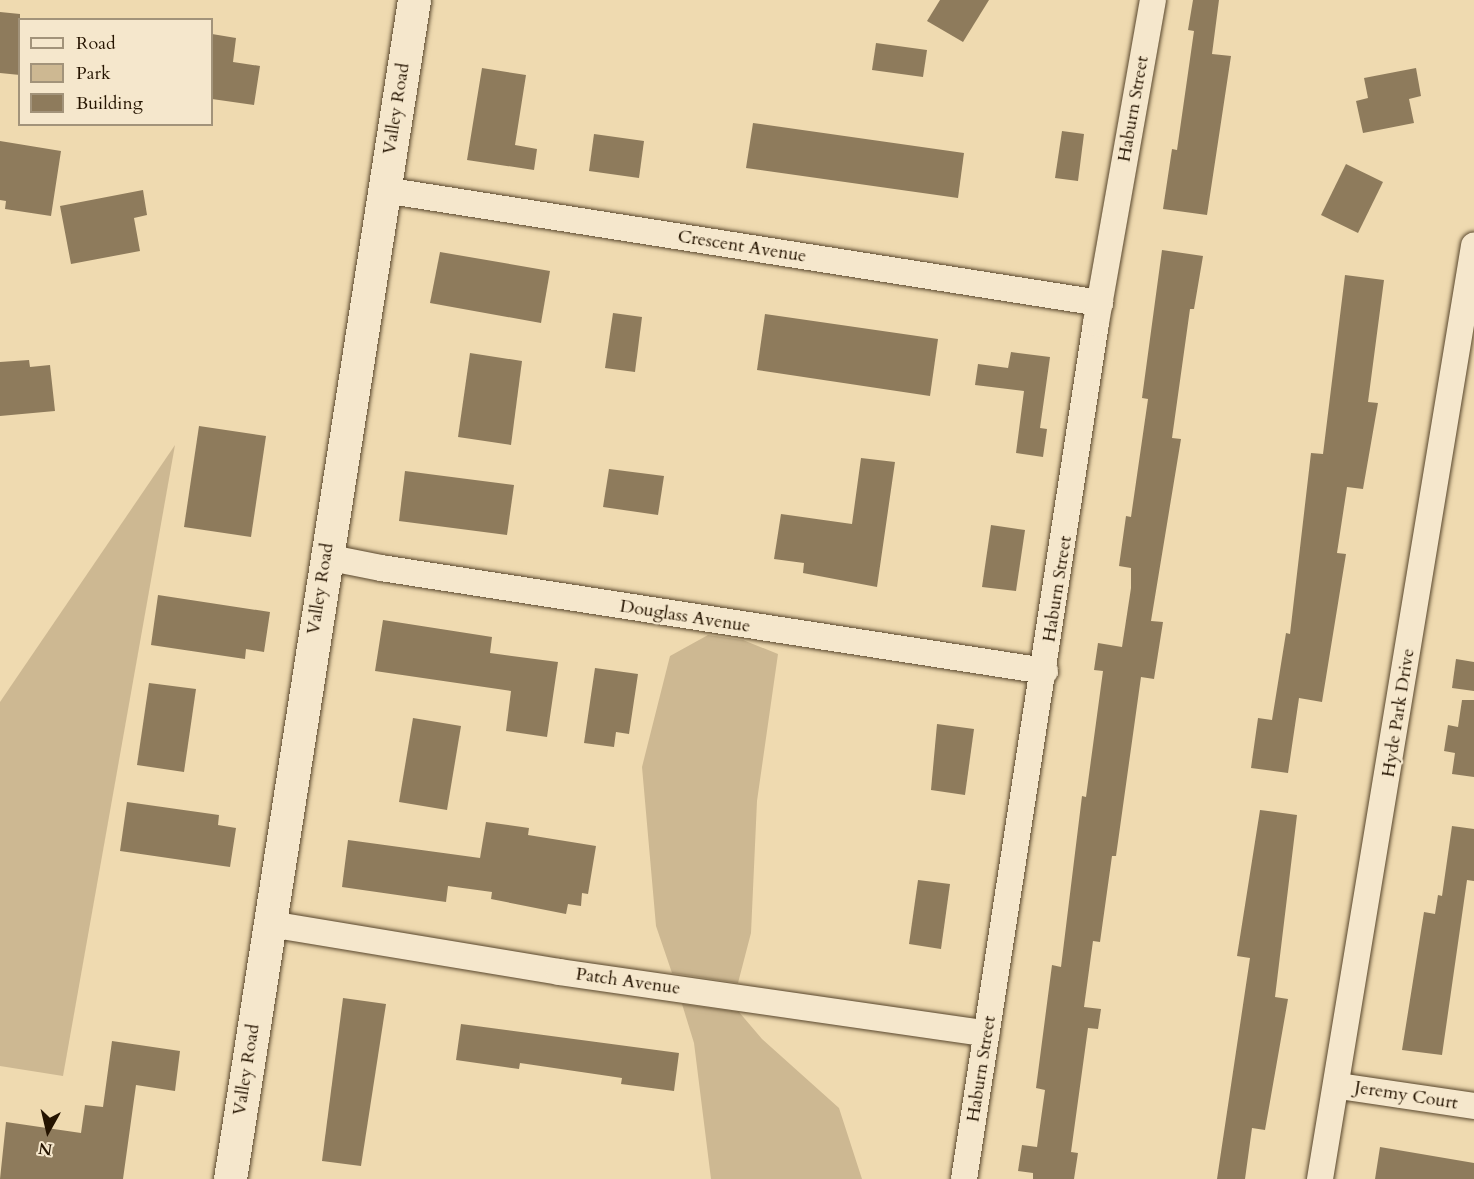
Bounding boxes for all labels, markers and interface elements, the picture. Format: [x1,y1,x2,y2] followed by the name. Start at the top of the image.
[18,18,213,126] legend
[76,31,116,56] text: Road
[1114,54,1154,164] street label: Haburn Street
[76,61,111,86] text: Park
[379,62,415,156] street label: Valley Road
[76,91,143,116] text: Building
[676,226,808,268] street label: Crescent Avenue
[1039,534,1077,644] street label: Haburn Street
[303,542,339,636] street label: Valley Road
[618,596,752,638] street label: Douglass Avenue
[1378,647,1420,779] street label: Hyde Park Drive
[574,964,682,1000] street label: Patch Avenue
[963,1014,1001,1124] street label: Haburn Street
[229,1023,265,1117] street label: Valley Road
[1353,1077,1459,1115] street label: Jeremy Court
[18,1101,78,1161] north arrow
[37,1137,54,1161] text: N

